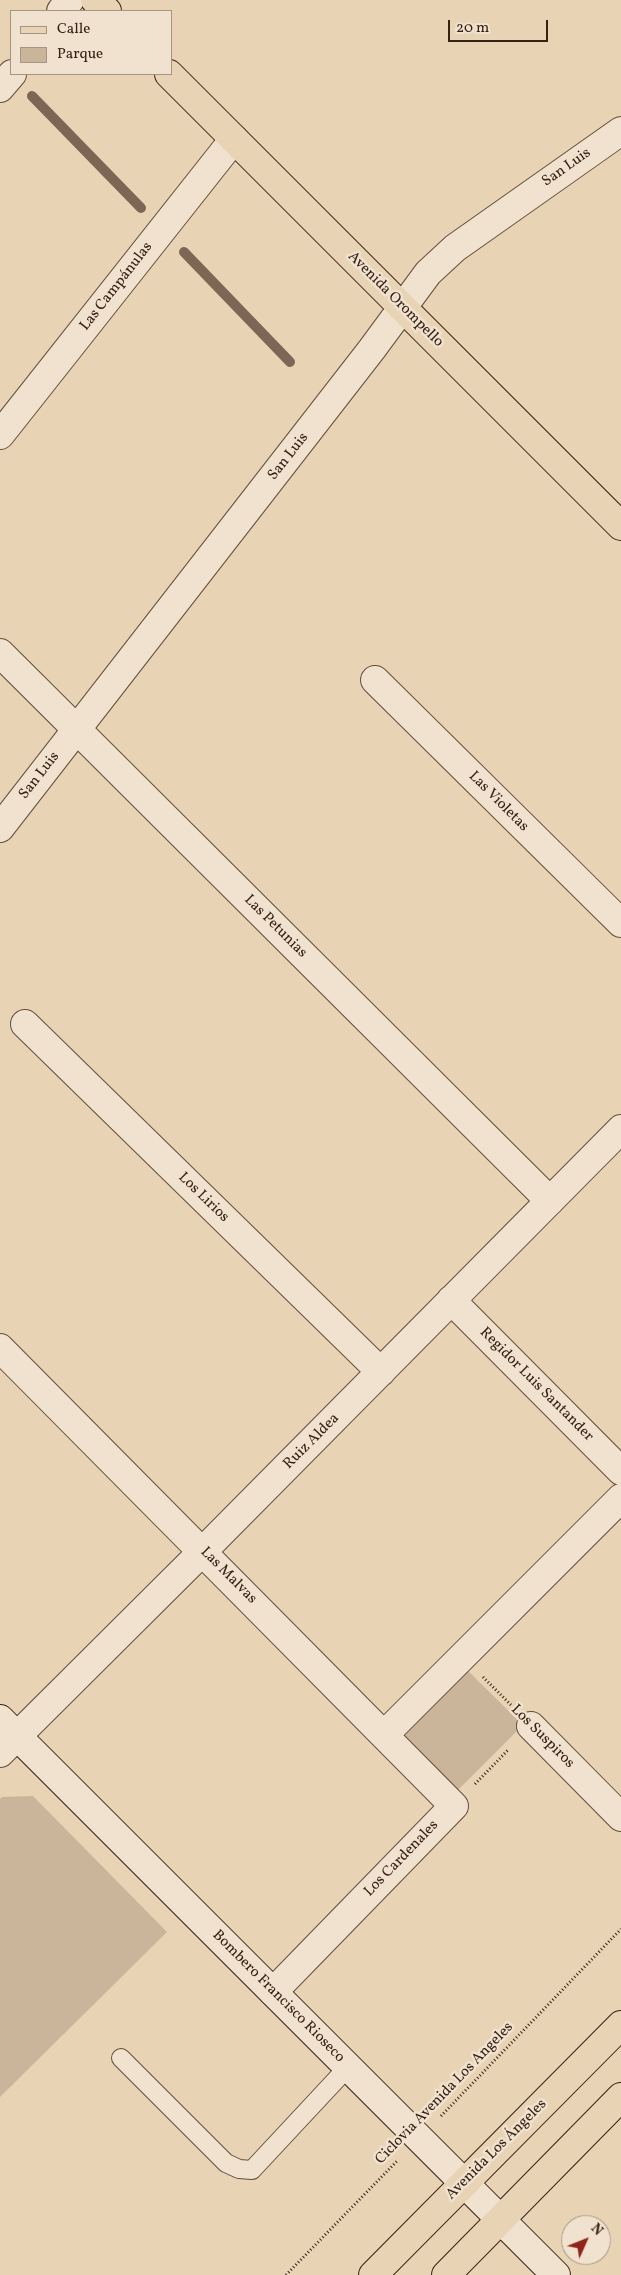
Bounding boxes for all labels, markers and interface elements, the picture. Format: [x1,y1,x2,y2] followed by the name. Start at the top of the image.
[10,10,172,75] legend
[451,10,551,42] scale bar
[456,18,489,39] text: 20 m
[57,19,90,40] text: Calle
[57,44,103,65] text: Parque
[539,145,595,191] street label: San Luis
[77,239,157,335] street label: Las Campánulas
[343,248,447,352] street label: Avenida Orompello
[265,430,313,484] street label: San Luis
[16,749,64,803] street label: San Luis
[464,768,532,836] street label: Las Violetas
[240,892,310,962] street label: Las Petunias
[174,1169,232,1227] street label: Los Lirios
[475,1324,597,1446] street label: Regidor Luis Santander
[280,1410,344,1474] street label: Ruiz Aldea
[196,1544,260,1608] street label: Las Malvas
[506,1701,578,1773] street label: Los Suspiros
[361,1817,443,1901] street label: Los Cardenales
[208,1927,348,2067] street label: Bombero Francisco Rioseco
[372,2019,518,2169] street label: Ciclovia Avenida Los Angeles
[443,2096,551,2204] street label: Avenida Los Ángeles
[561,2215,611,2265] north arrow
[586,2220,607,2240] text: N

